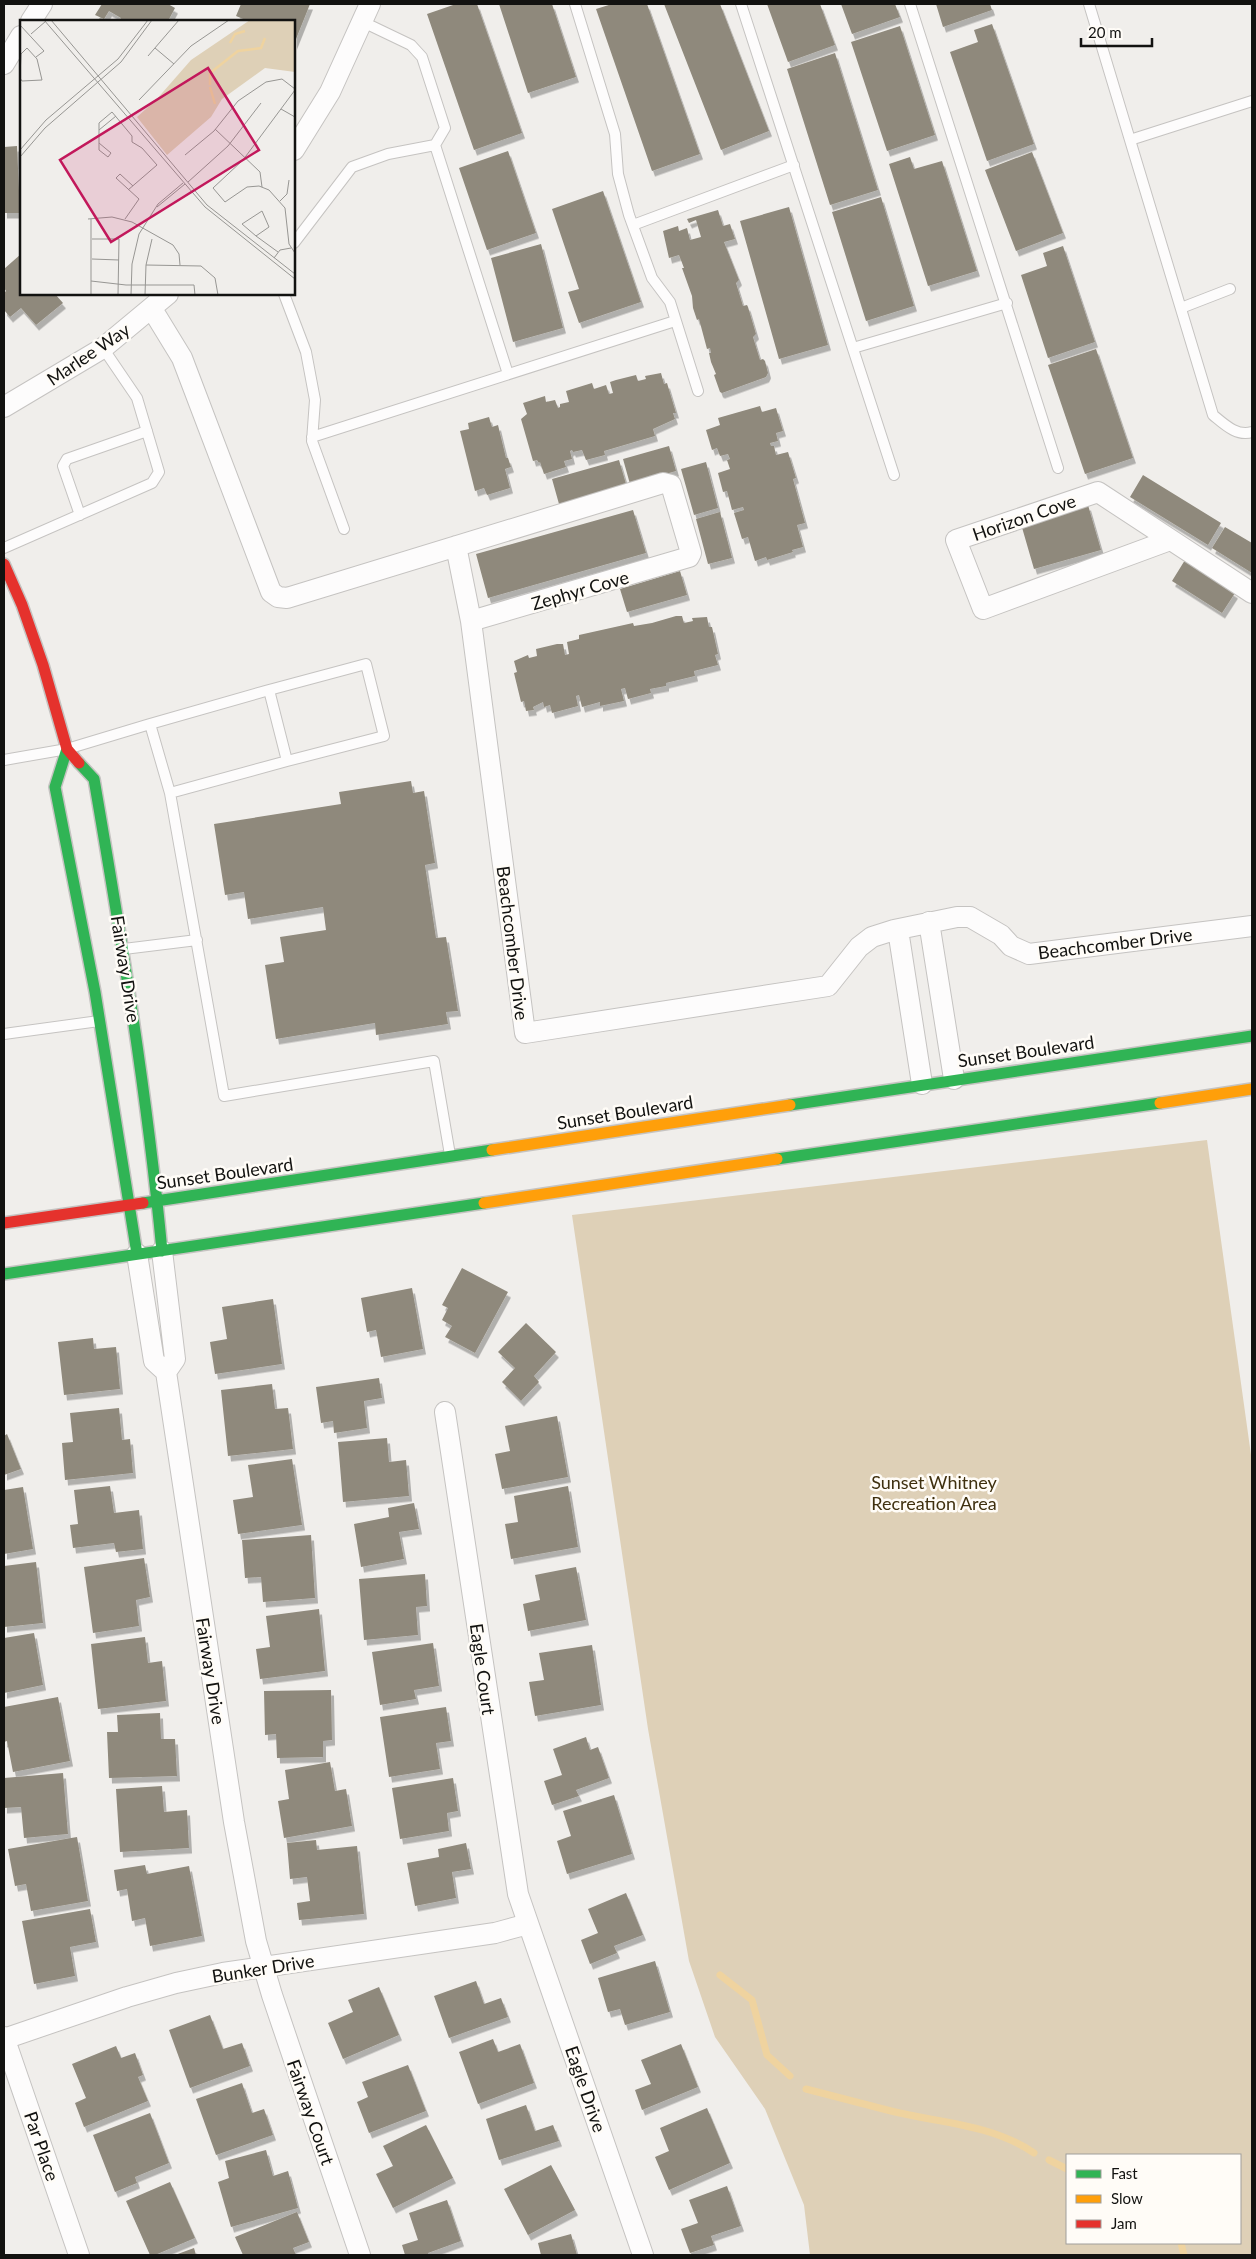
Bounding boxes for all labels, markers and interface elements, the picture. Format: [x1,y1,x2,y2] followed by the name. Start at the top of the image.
[1081,15,1152,47] scale bar
[20,20,295,295] inset map
[1088,23,1122,41] text: 20 m
[42,318,134,390] street label: Marlee Way
[969,489,1079,545] street label: Horizon Cove
[529,566,631,614] street label: Zephyr Cove
[493,865,533,1021] street label: Beachcomber Drive
[107,914,145,1024] street label: Fairway Drive
[1037,923,1193,963] street label: Beachcomber Drive
[956,1031,1096,1071] street label: Sunset Boulevard
[555,1090,695,1134] street label: Sunset Boulevard
[155,1153,295,1193] street label: Sunset Boulevard
[871,1471,998,1514] park label: Sunset Whitney Recreation Area
[192,1616,230,1726] street label: Fairway Drive
[466,1622,500,1717] street label: Eagle Court
[210,1949,316,1987] street label: Bunker Drive
[561,2043,611,2135] street label: Eagle Drive
[283,2056,339,2168] street label: Fairway Court
[20,2108,64,2184] street label: Par Place
[1066,2154,1241,2244] legend
[1111,2164,1138,2182] text: Fast
[1111,2189,1143,2207] text: Slow
[1111,2214,1137,2232] text: Jam

